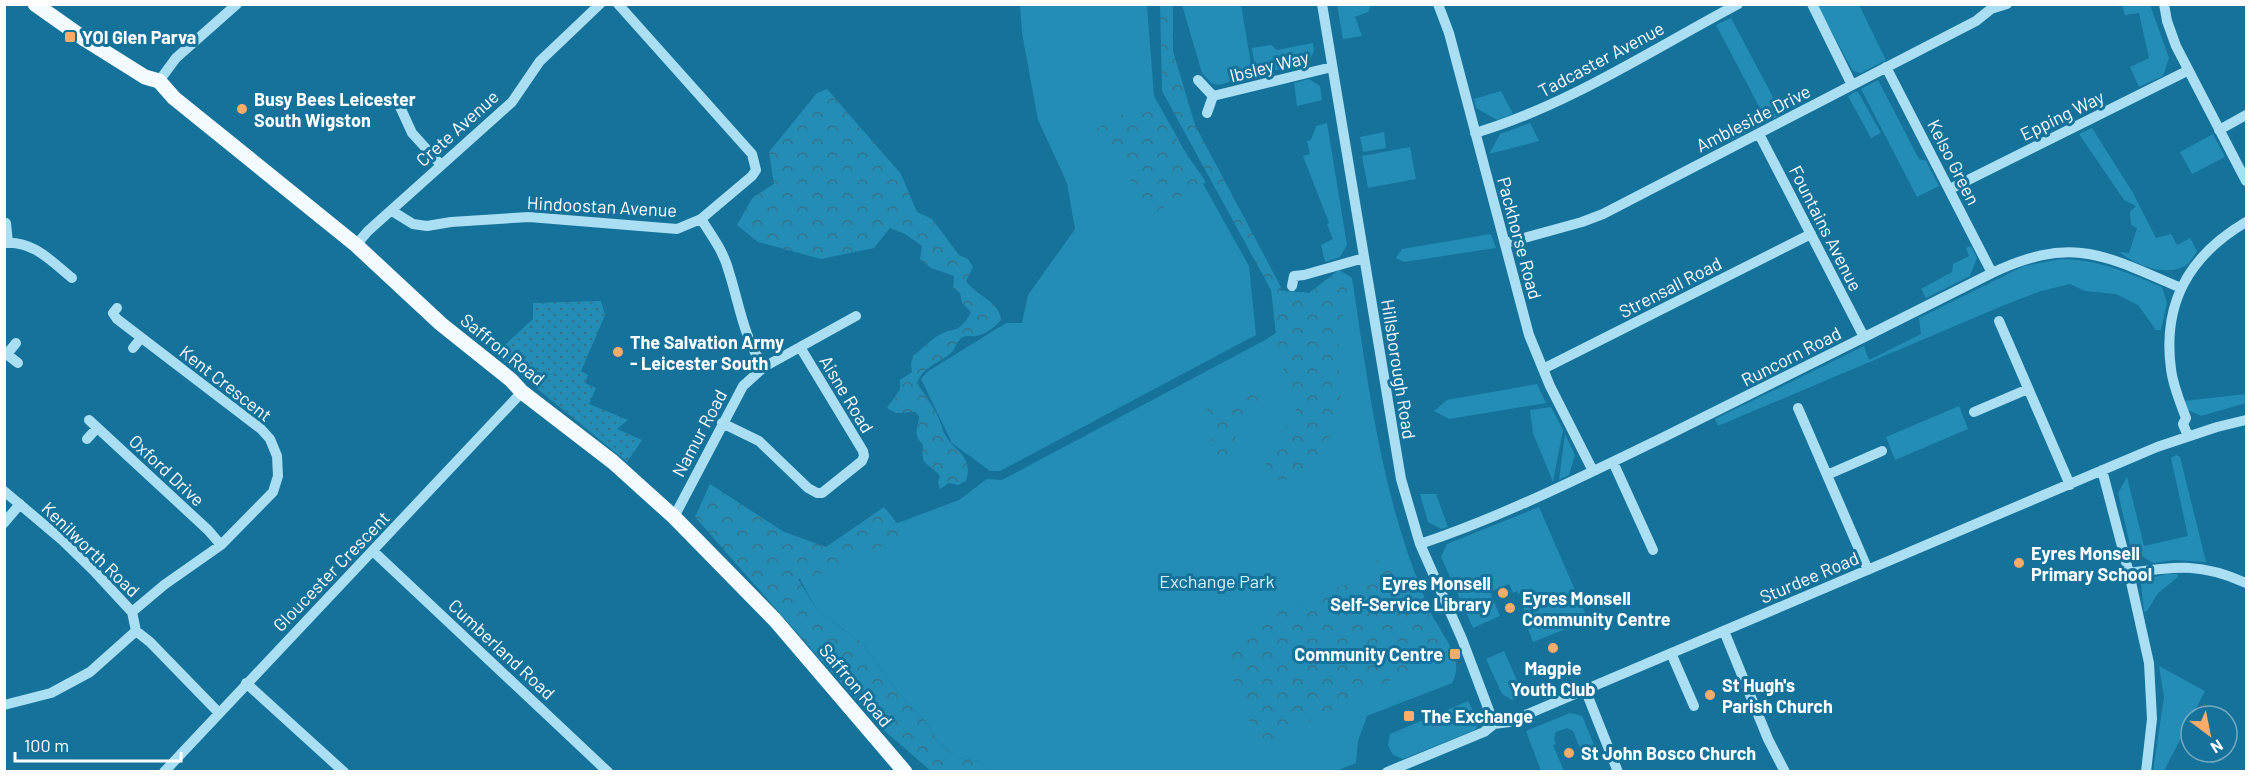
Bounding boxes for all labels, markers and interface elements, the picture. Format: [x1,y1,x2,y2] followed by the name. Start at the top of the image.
[1534,17,1668,101] street label: Tadcaster Avenue
[82,26,196,48] place label: YOI Glen Parva
[63,30,77,44] marker: YOI Glen Parva
[1227,46,1311,86] street label: Ibsley Way
[1692,80,1814,156] street label: Ambleside Drive
[411,85,503,171] street label: Crete Avenue
[2016,85,2108,145] street label: Epping Way
[254,88,416,131] place label: Busy Bees Leicester South Wigston
[235,102,249,116] marker: Busy Bees Leicester South Wigston
[1923,116,1985,208] street label: Kelso Green
[1785,161,1867,295] street label: Fountains Avenue
[1493,174,1547,302] street label: Packhorse Road
[526,191,678,221] street label: Hindoostan Avenue
[1615,252,1725,322] street label: Strensall Road
[1377,297,1421,441] street label: Hillsborough Road
[457,308,549,390] street label: Saffron Road
[1737,321,1845,391] street label: Runcorn Road
[630,331,784,374] place label: The Salvation Army - Leicester South
[176,340,276,426] street label: Kent Crescent
[611,345,625,359] marker: The Salvation Army - Leicester South
[815,351,879,437] street label: Aisne Road
[667,386,731,480] street label: Namur Road
[125,430,209,510] street label: Oxford Drive
[37,497,145,601] street label: Kenilworth Road
[268,506,394,636] street label: Gloucester Crescent
[2031,542,2152,585] place label: Eyres Monsell Primary School
[1756,546,1862,608] street label: Sturdee Road
[2012,556,2026,570] marker: Eyres Monsell Primary School
[1159,570,1275,592] park label: Exchange Park
[1330,572,1491,615] place label: Eyres Monsell Self-Service Library
[1496,586,1510,600] marker: Eyres Monsell Self-Service Library
[1522,587,1671,630] place label: Eyres Monsell Community Centre
[444,594,560,704] street label: Cumberland Road
[1503,601,1517,615] marker: Eyres Monsell Community Centre
[815,639,897,731] street label: Saffron Road
[1546,641,1560,655] marker: Magpie Youth Club
[1294,643,1443,665] place label: Community Centre
[1448,647,1462,661] marker: Community Centre
[1510,657,1596,700] place label: Magpie Youth Club
[1722,674,1833,717] place label: St Hugh's Parish Church
[1703,688,1717,702] marker: St Hugh's Parish Church
[2179,704,2239,764] north arrow
[1421,705,1533,727] place label: The Exchange
[1402,709,1416,723] marker: The Exchange
[15,725,182,763] scale bar
[24,734,69,756] text: 100 m
[2208,736,2227,758] text: N
[1581,742,1756,764] place label: St John Bosco Church
[1562,746,1576,760] marker: St John Bosco Church

